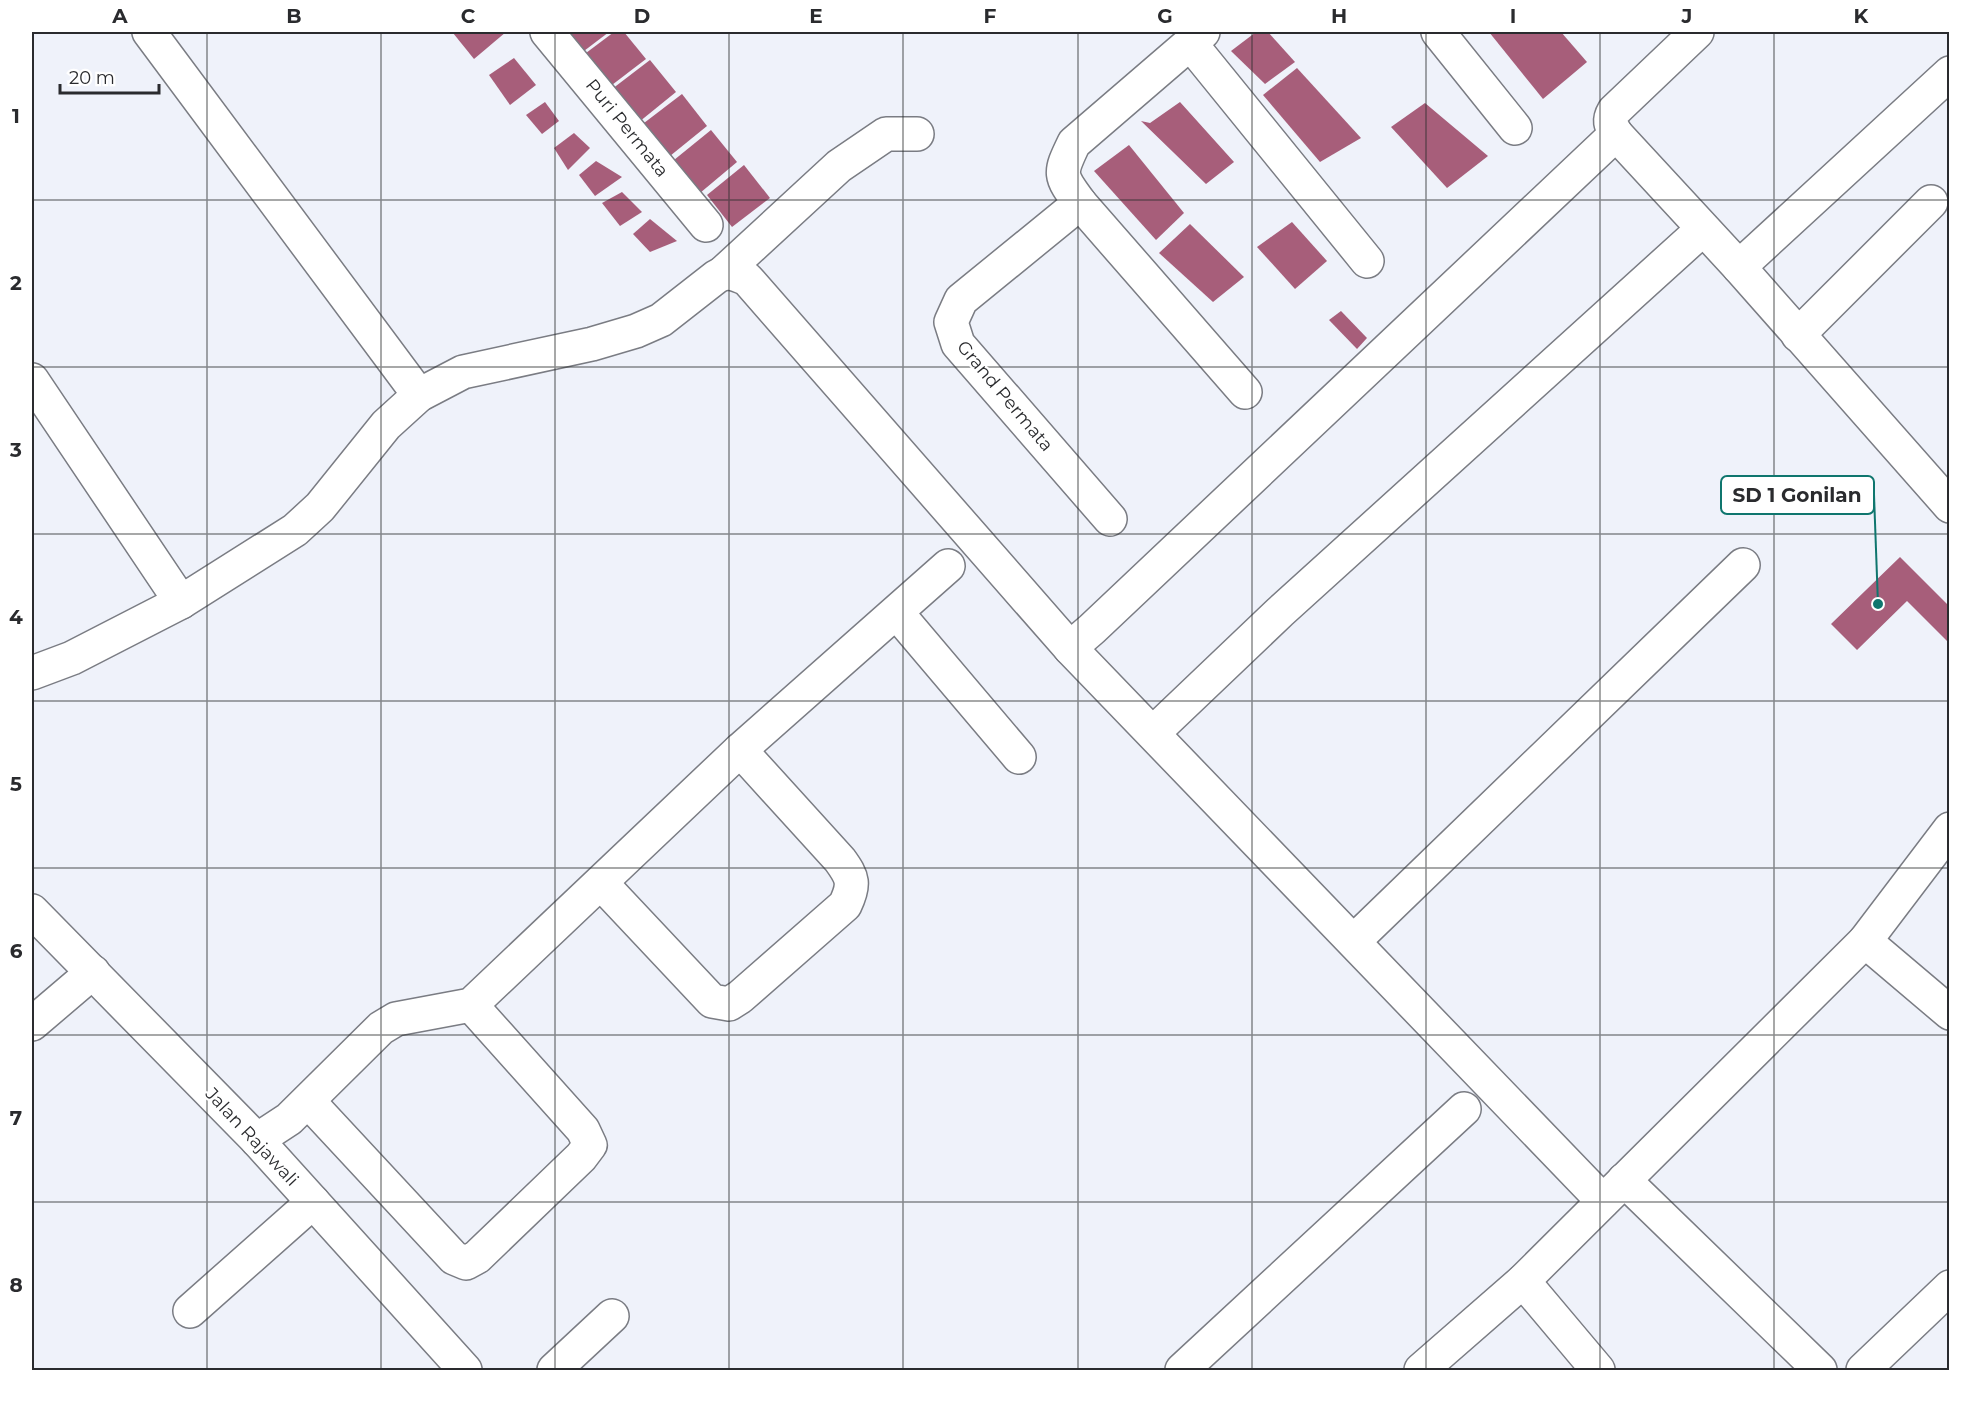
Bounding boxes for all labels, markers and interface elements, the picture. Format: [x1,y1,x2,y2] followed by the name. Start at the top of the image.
[111,4,128,28] text: A
[286,4,302,28] text: B
[461,4,476,28] text: C
[634,4,650,28] text: D
[809,4,823,28] text: E
[984,4,997,28] text: F
[1157,4,1173,28] text: G
[1331,4,1347,28] text: H
[1510,4,1516,28] text: I
[1681,4,1692,28] text: J
[1854,4,1870,28] text: K
[60,57,159,95] scale bar
[69,67,115,89] text: 20 m
[581,75,673,181] street label: Puri Permata
[12,104,20,128] text: 1
[10,271,22,295] text: 2
[952,336,1058,456] street label: Grand Permata
[9,438,22,462] text: 3
[1721,476,1874,514] callout: SD 1 Gonilan
[1733,483,1861,507] text: SD 1 Gonilan
[9,605,23,629] text: 4
[10,772,22,796] text: 5
[10,939,23,963] text: 6
[200,1082,303,1191] street label: Jalan Rajawali
[10,1106,22,1130] text: 7
[9,1273,23,1297] text: 8

